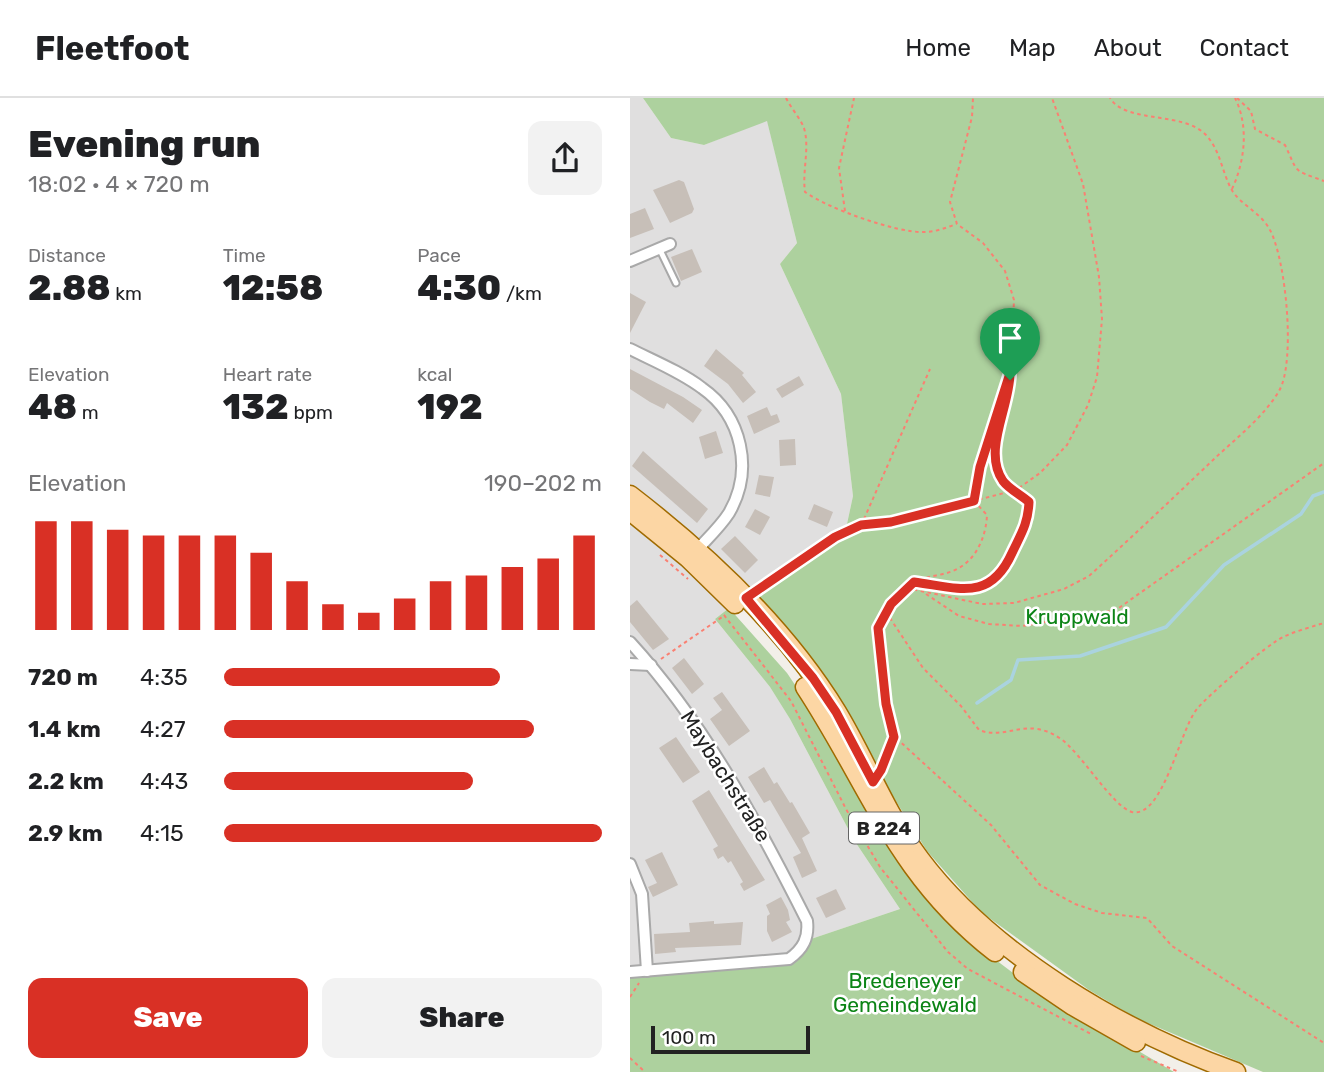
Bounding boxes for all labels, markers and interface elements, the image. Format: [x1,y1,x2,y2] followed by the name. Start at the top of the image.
[35,29,189,68] text: Fleetfoot
[905,34,971,62] text: Home
[1009,34,1056,62] text: Map
[1094,34,1162,62] text: About
[1200,34,1289,62] text: Contact
[28,121,261,167] text: Evening run
[528,121,602,195] button: share
[28,170,210,198] text: 18:02 · 4 × 720 m
[28,244,106,267] text: Distance
[223,244,266,267] text: Time
[417,244,461,267] text: Pace
[28,267,111,309] text: 2.88
[223,267,323,309] text: 12:58
[417,267,501,309] text: 4:30
[111,282,142,305] text: km
[501,282,542,305] text: /km
[980,308,1040,380] pin
[991,319,1029,357] icon: arrive
[28,363,109,386] text: Elevation
[223,363,312,386] text: Heart rate
[417,363,452,386] text: kcal
[28,386,77,428] text: 48
[223,386,289,428] text: 132
[417,386,483,428] text: 192
[77,401,99,424] text: m
[289,401,333,424] text: bpm
[28,469,127,497] text: Elevation
[484,469,602,497] text: 190–202 m
[1025,604,1129,629] park label: Kruppwald
[28,663,98,691] text: 720 m
[140,663,188,691] text: 4:35
[676,706,776,846] street label: Maybachstraße
[28,715,101,743] text: 1.4 km
[140,715,185,743] text: 4:27
[28,767,104,795] text: 2.2 km
[140,767,188,795] text: 4:43
[849,813,919,844] road number: B 224
[28,819,103,847] text: 2.9 km
[140,819,184,847] text: 4:15
[833,968,977,1017] park label: Bredeneyer Gemeindewald
[28,978,308,1058] button: Save
[322,978,602,1058] button: Share
[651,1023,810,1055] scale bar
[662,1026,716,1049] text: 100 m

